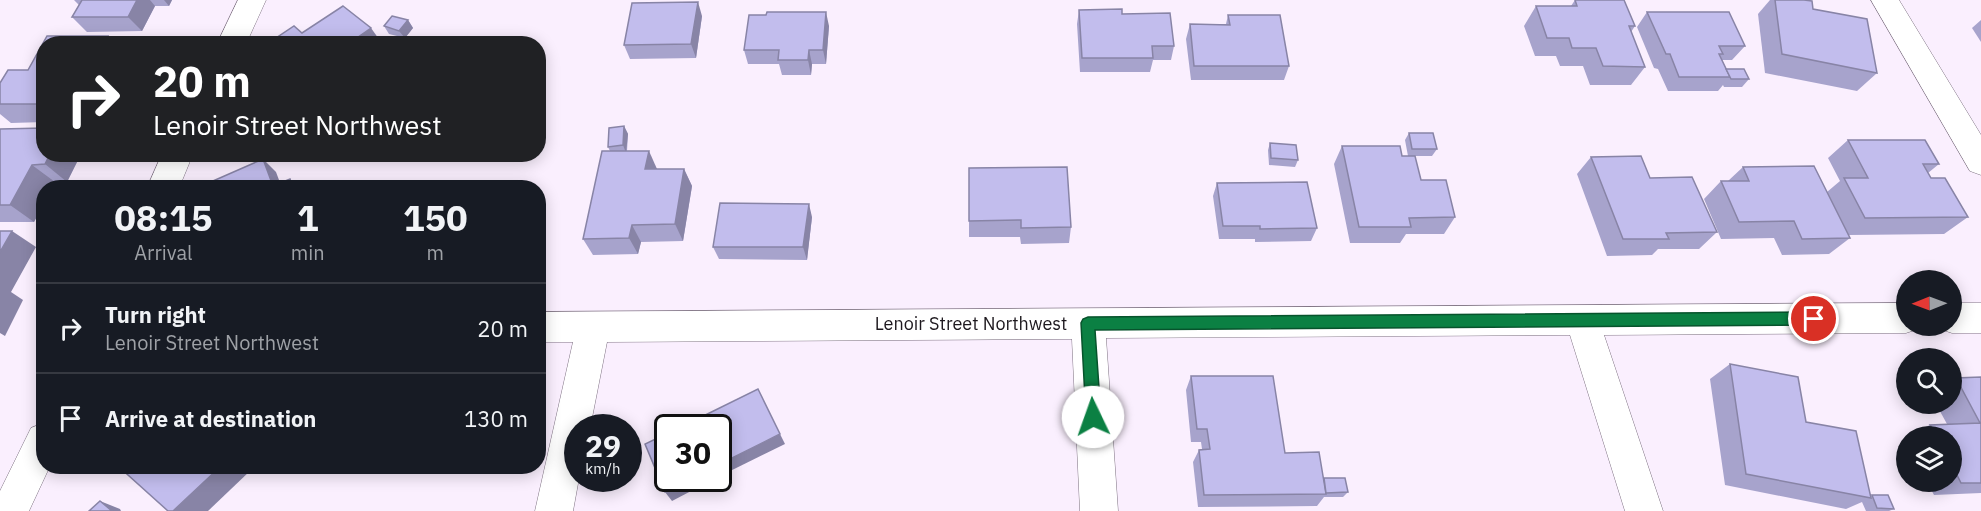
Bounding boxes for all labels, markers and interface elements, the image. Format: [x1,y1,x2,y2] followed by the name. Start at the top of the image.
[153,54,251,109] text: 20 m
[54,60,132,138] icon: right
[153,107,442,142] text: Lenoir Street Northwest
[114,194,213,241] text: 08:15
[297,194,319,241] text: 1
[403,194,468,241] text: 150
[134,239,193,266] text: Arrival
[291,239,325,266] text: min
[427,239,444,266] text: m
[1896,270,1962,336] north arrow
[1896,270,1962,492] map controls
[1788,293,1839,344] pin
[105,300,206,329] text: Turn right
[1797,302,1830,335] icon: arrive
[54,312,87,345] icon: right
[875,312,1067,335] street label: Lenoir Street Northwest
[477,314,528,343] text: 20 m
[105,329,319,356] text: Lenoir Street Northwest
[1896,348,1962,414] button: search
[1061,385,1125,449] position arrow
[54,402,87,435] icon: arrive
[105,404,316,433] text: Arrive at destination
[464,404,528,433] text: 130 m
[654,414,732,492] speed limit sign: 30
[585,426,621,465] text: 29
[1896,426,1962,492] button: layers
[585,459,621,478] text: km/h

